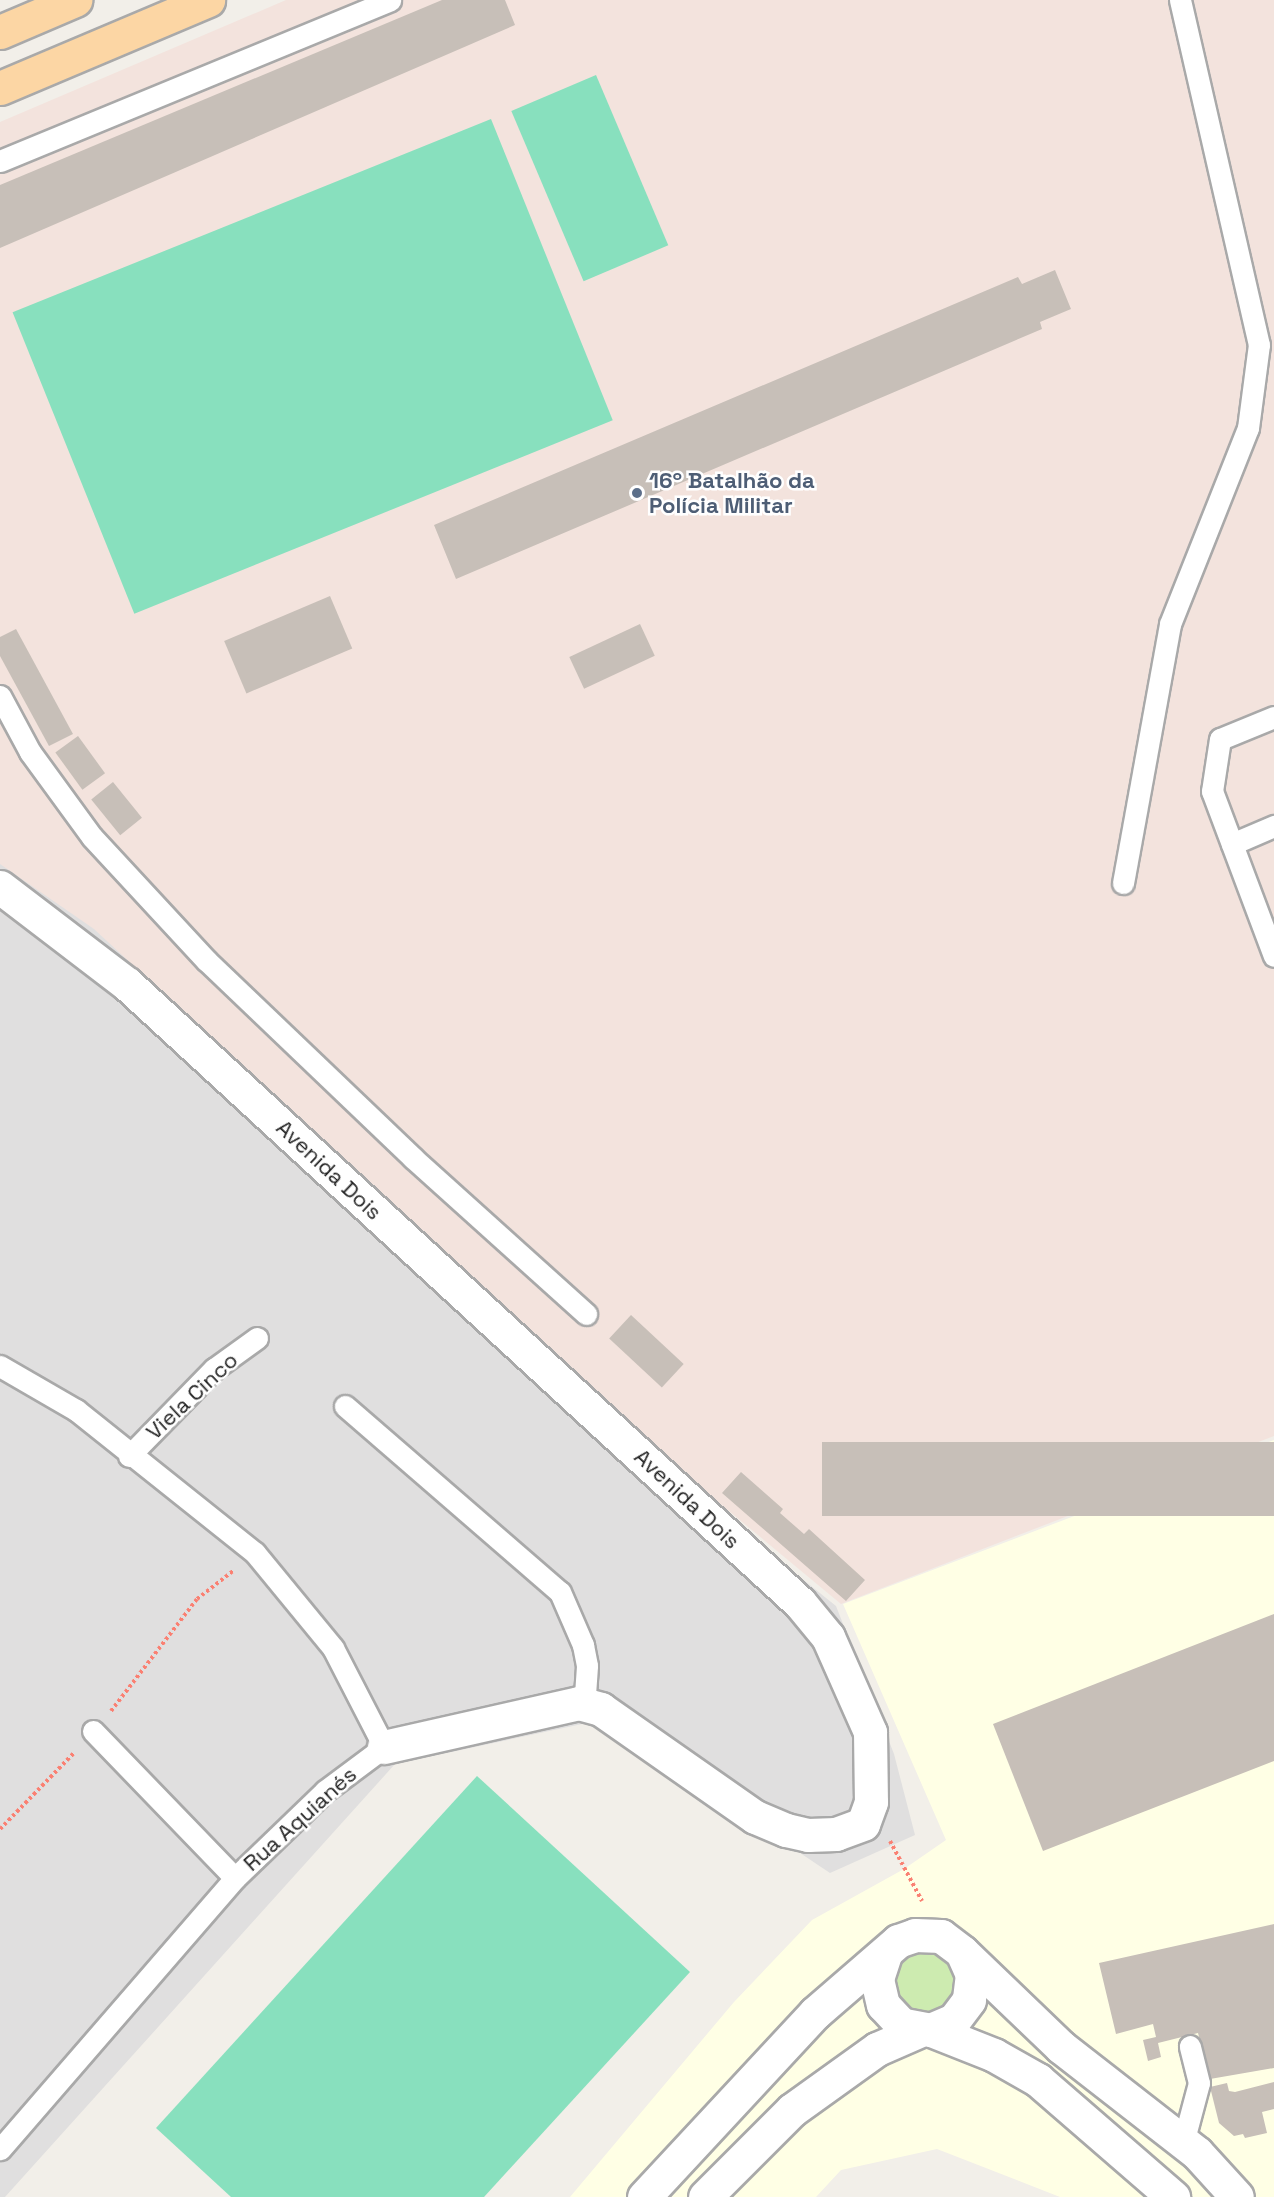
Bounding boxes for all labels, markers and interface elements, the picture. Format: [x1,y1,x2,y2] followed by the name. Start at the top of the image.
[649,467,815,518] place label: 16º Batalhão da Polícia Militar
[630,486,644,500] marker: 16º Batalhão da Polícia Militar
[271,1115,387,1225] street label: Avenida Dois
[141,1347,243,1445] street label: Viela Cinco
[629,1444,745,1554] street label: Avenida Dois
[238,1761,362,1877] street label: Rua Aquianés

